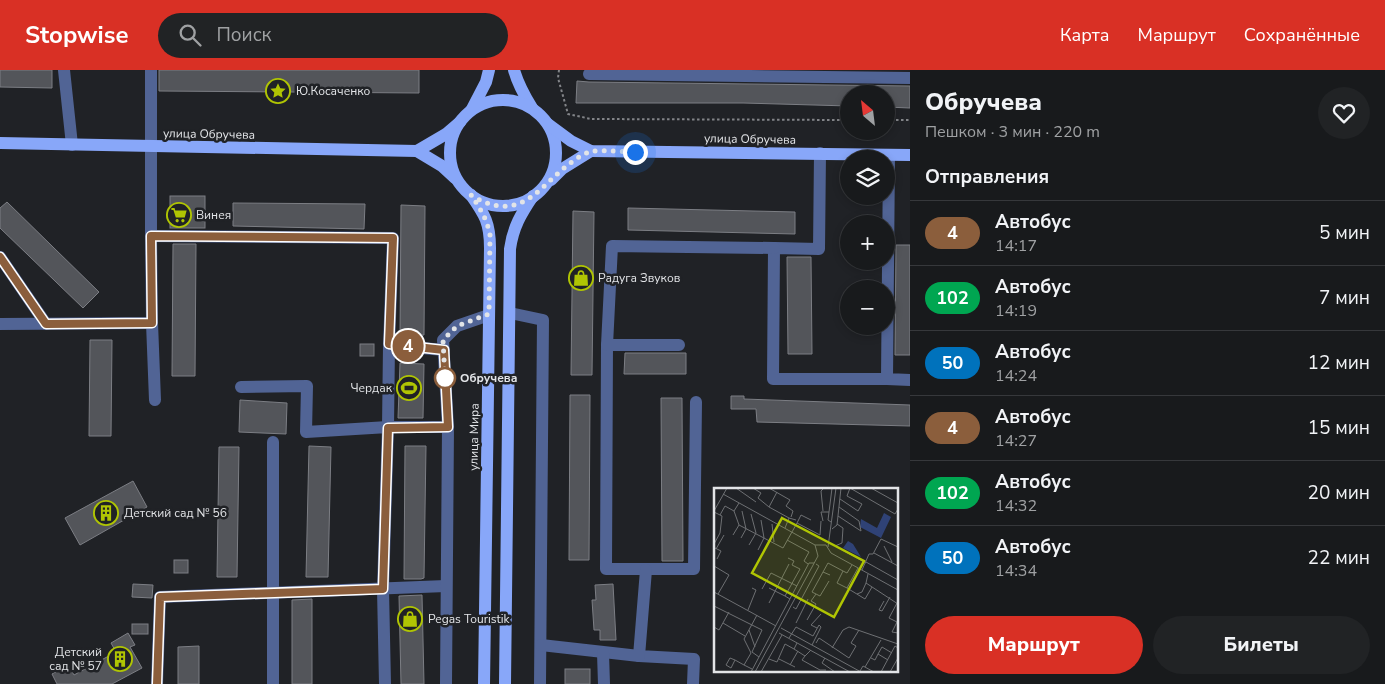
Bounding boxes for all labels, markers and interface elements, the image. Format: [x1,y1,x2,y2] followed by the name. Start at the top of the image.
[158,13,508,58] search box
[25,19,128,51] text: Stopwise
[176,21,204,49] icon: search
[216,22,272,48] text: Поиск
[1060,23,1110,47] text: Карта
[1138,23,1216,47] text: Маршрут
[1244,23,1360,47] text: Сохранённые
[265,78,291,104] place icon: Ю.Косаченко
[296,83,371,99] place label: Ю.Косаченко
[840,85,895,140] north arrow
[840,85,895,335] map controls
[925,86,1042,118] text: Обручева
[1318,87,1370,139] button: heart
[925,121,1100,143] text: Пешком · 3 мин · 220 m
[163,125,255,143] street label: улица Обручева
[704,130,796,148] street label: улица Обручева
[623,140,648,165] your location
[840,150,895,205] button: layers
[925,164,1049,190] text: Отправления
[166,202,192,228] supermarket icon: Винея
[196,207,231,223] place label: Винея
[995,209,1071,235] text: Автобус
[840,215,895,270] button: +
[1319,220,1370,246] text: 5 мин
[947,221,958,245] text: 4
[995,235,1037,257] text: 14:17
[568,265,594,291] shop icon: Радуга Звуков
[598,270,681,286] place label: Радуга Звуков
[995,274,1071,300] text: Автобус
[840,280,895,335] button: −
[1319,285,1370,311] text: 7 мин
[936,286,969,310] text: 102
[995,300,1037,322] text: 14:19
[392,330,424,362] line badge: 4
[403,334,413,358] text: 4
[995,339,1071,365] text: Автобус
[1308,350,1370,376] text: 12 мин
[942,351,963,375] text: 50
[995,365,1037,387] text: 14:24
[434,367,456,389] marker: Обручева
[460,370,517,386] place label: Обручева
[396,375,422,401] sports icon: Чердак
[350,380,393,396] place label: Чердак
[465,403,483,471] street label: улица Мира
[995,404,1071,430] text: Автобус
[1308,415,1370,441] text: 15 мин
[947,416,958,440] text: 4
[995,430,1037,452] text: 14:27
[995,469,1071,495] text: Автобус
[1308,480,1370,506] text: 20 мин
[936,481,969,505] text: 102
[714,488,898,672] inset map
[995,495,1037,517] text: 14:32
[93,500,119,526] building icon: Детский сад № 56
[124,505,227,521] place label: Детский сад № 56
[995,534,1071,560] text: Автобус
[1308,545,1370,571] text: 22 мин
[942,546,963,570] text: 50
[995,560,1037,582] text: 14:34
[397,606,423,632] shop icon: Pegas Touristik
[428,611,510,627] place label: Pegas Touristik
[925,616,1143,674] button: Маршрут
[1153,616,1370,674] button: Билеты
[49,644,102,674] place label: Детский сад № 57
[107,646,133,672] building icon: Детский сад № 57

